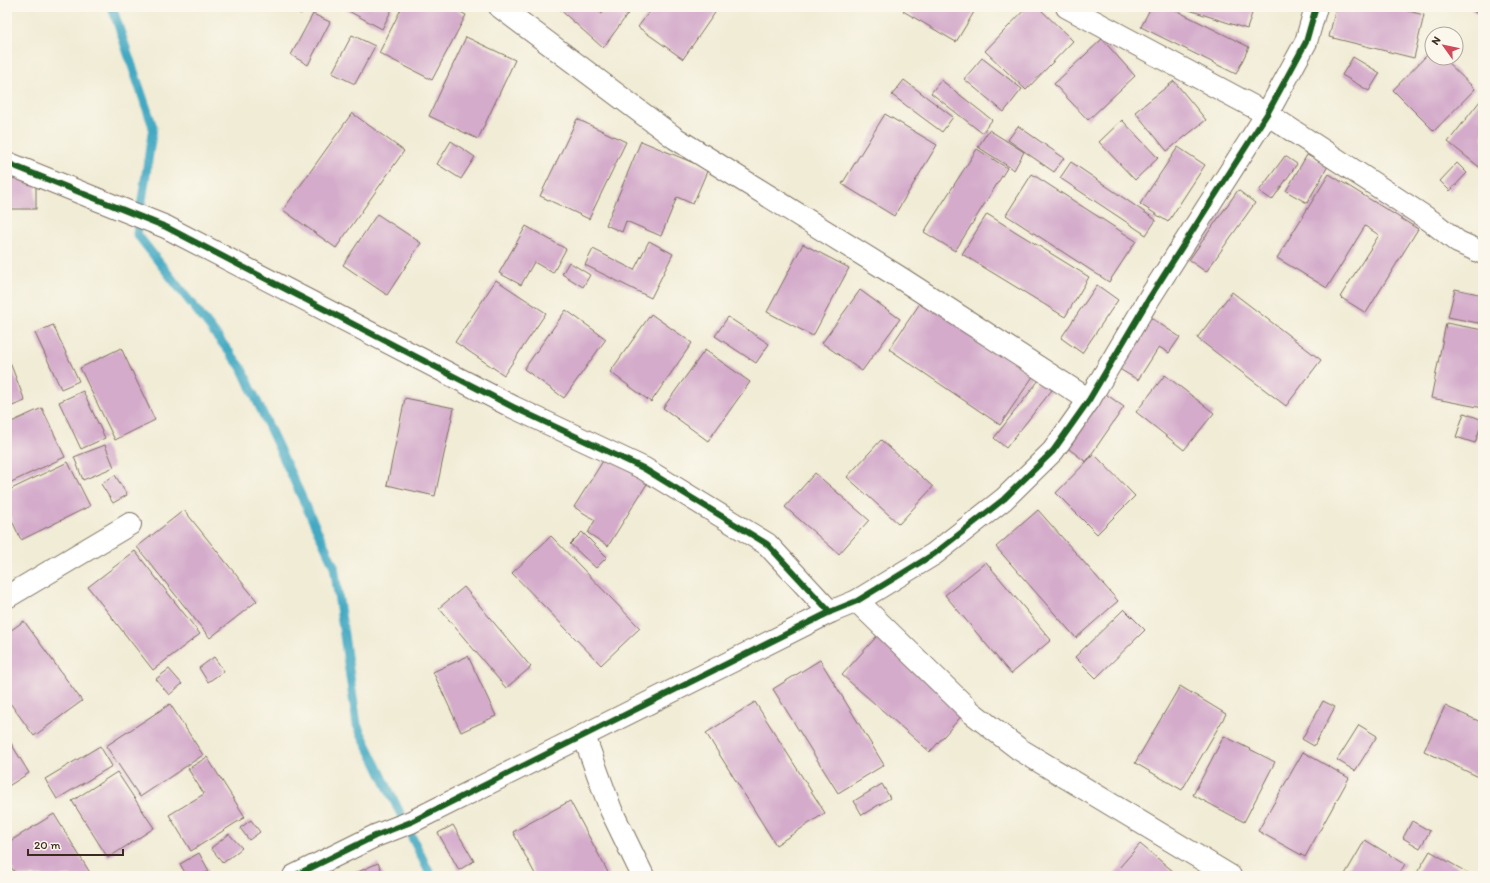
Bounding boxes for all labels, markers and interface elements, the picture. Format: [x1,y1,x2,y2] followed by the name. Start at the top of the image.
[1424,26,1464,66] north arrow
[1429,34,1444,47] text: N
[28,831,123,857] scale bar
[34,838,61,852] text: 20 m

